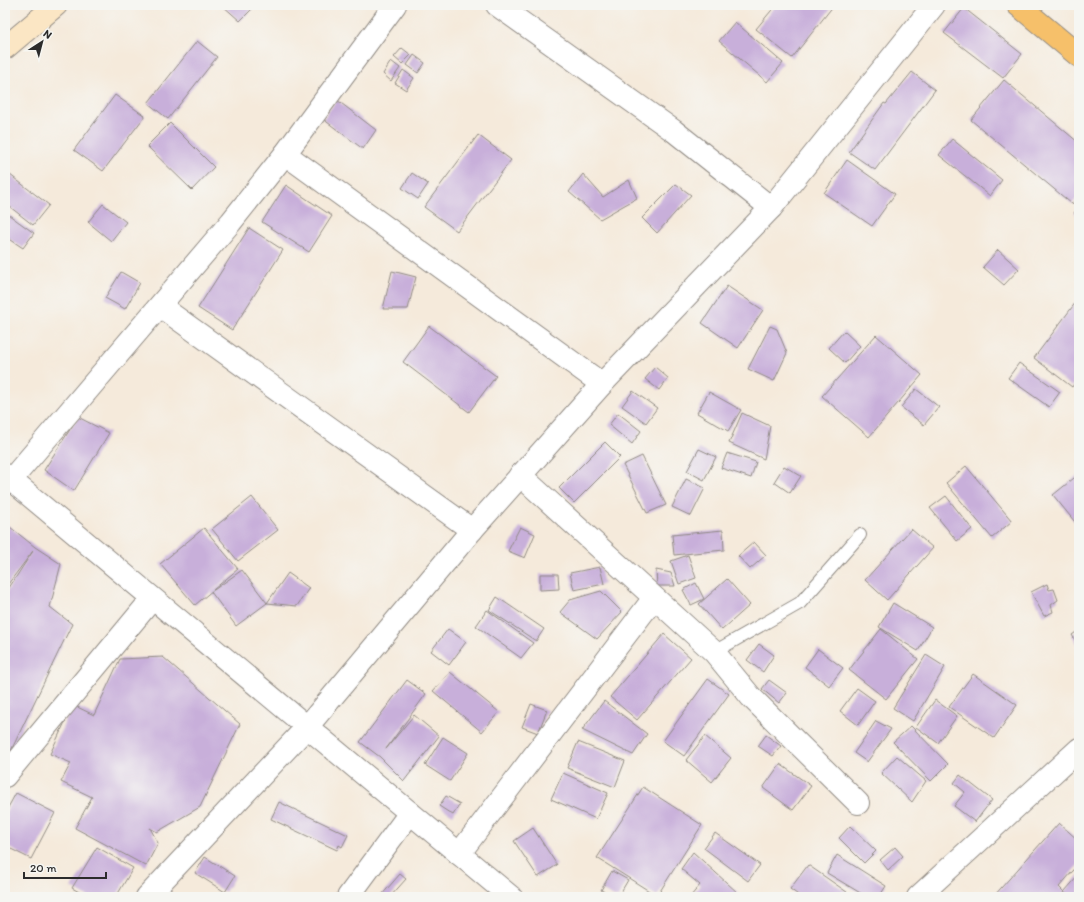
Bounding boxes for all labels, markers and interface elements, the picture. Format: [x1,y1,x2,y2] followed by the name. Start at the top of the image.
[22,22,62,62] north arrow
[41,27,54,42] text: N
[24,854,106,880] scale bar
[30,861,57,875] text: 20 m

